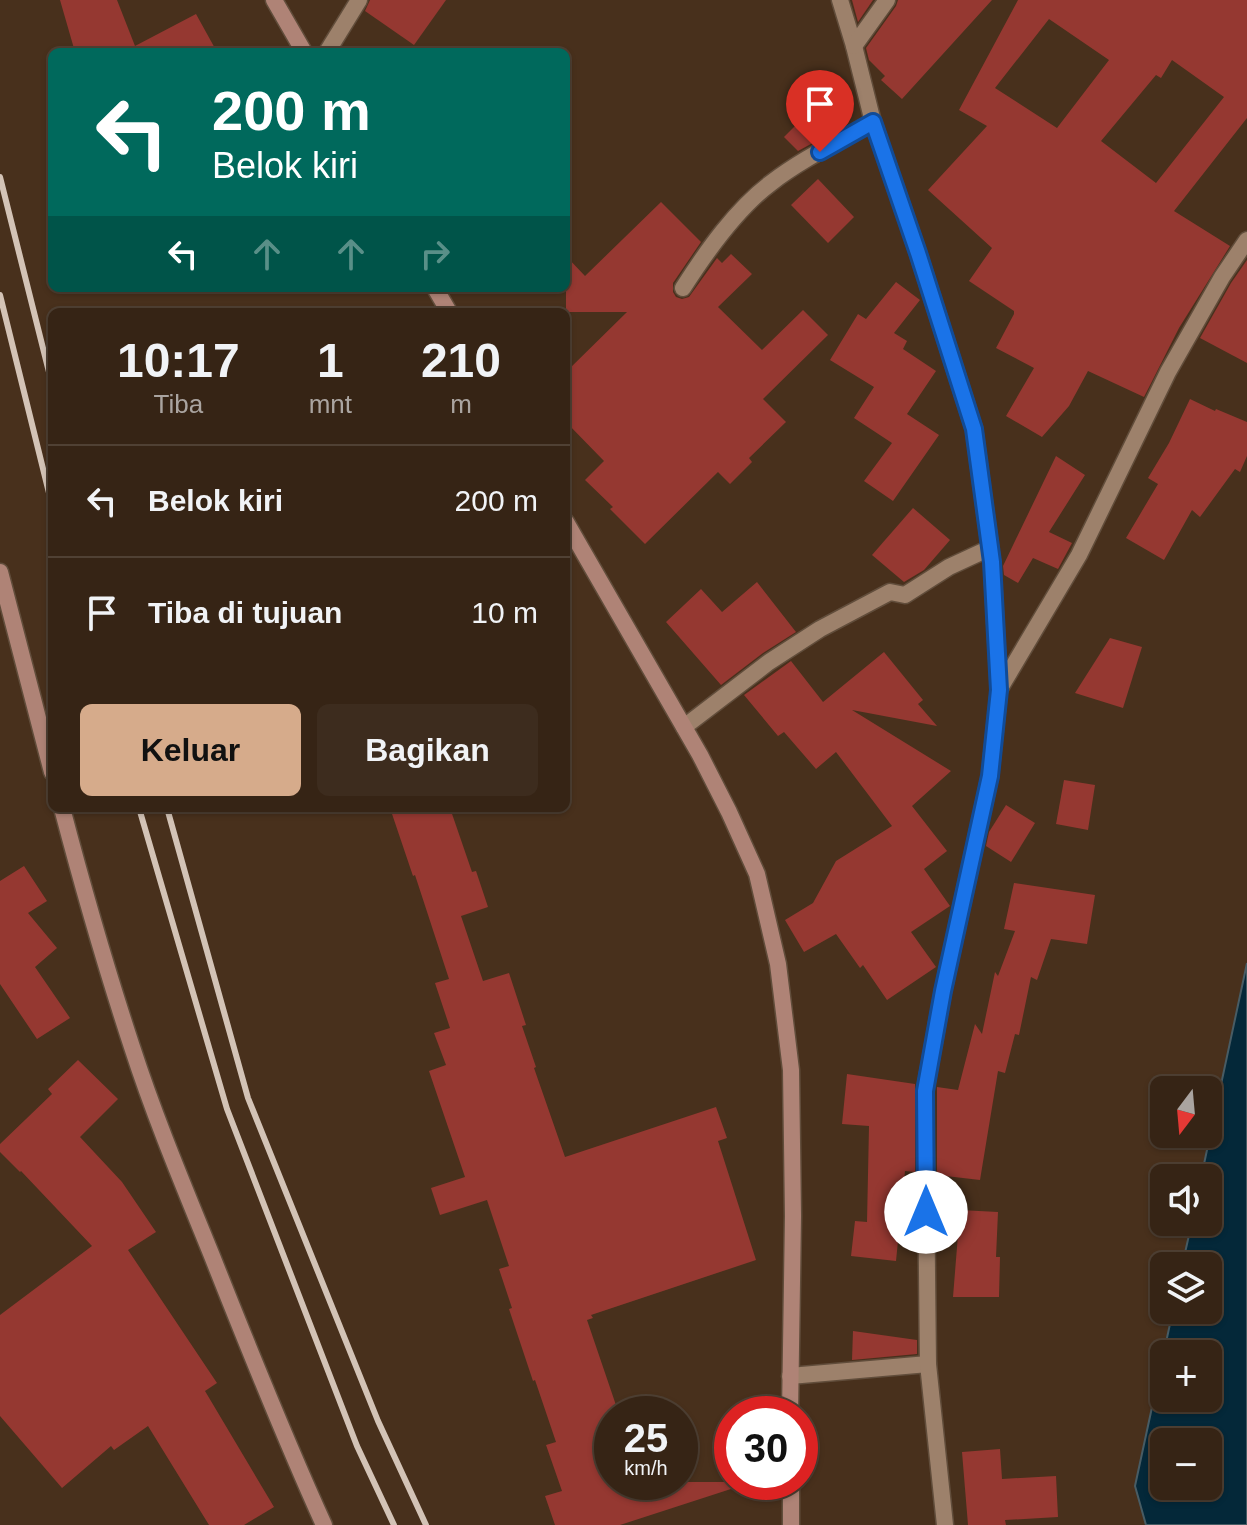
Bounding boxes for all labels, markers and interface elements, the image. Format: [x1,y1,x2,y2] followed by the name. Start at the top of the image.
[786,70,854,152] pin
[212,79,371,142] text: 200 m
[80,80,184,184] icon: left
[798,82,842,126] icon: arrive
[212,145,358,186] text: Belok kiri
[161,232,205,276] icon: left
[245,232,289,276] icon: ahead
[329,232,373,276] icon: ahead
[413,232,457,276] icon: right
[117,334,240,387] text: 10:17
[317,334,344,387] text: 1
[421,334,501,387] text: 210
[154,389,203,419] text: Tiba
[309,389,352,419] text: mnt
[450,389,472,419] text: m
[80,479,124,523] icon: left
[148,484,283,517] text: Belok kiri
[455,484,538,517] text: 200 m
[80,591,124,635] icon: arrive
[148,596,342,629] text: Tiba di tujuan
[471,596,538,629] text: 10 m
[80,704,301,796] button: Keluar
[317,704,538,796] button: Bagikan
[1150,1076,1222,1148] north arrow
[1150,1076,1222,1500] map controls
[1150,1164,1222,1236] button: sound
[884,1170,968,1254] position arrow
[1150,1252,1222,1324] button: layers
[1150,1340,1222,1412] button: +
[714,1396,818,1500] speed limit sign: 30
[624,1416,668,1460] text: 25
[1150,1428,1222,1500] button: −
[624,1457,668,1479] text: km/h

